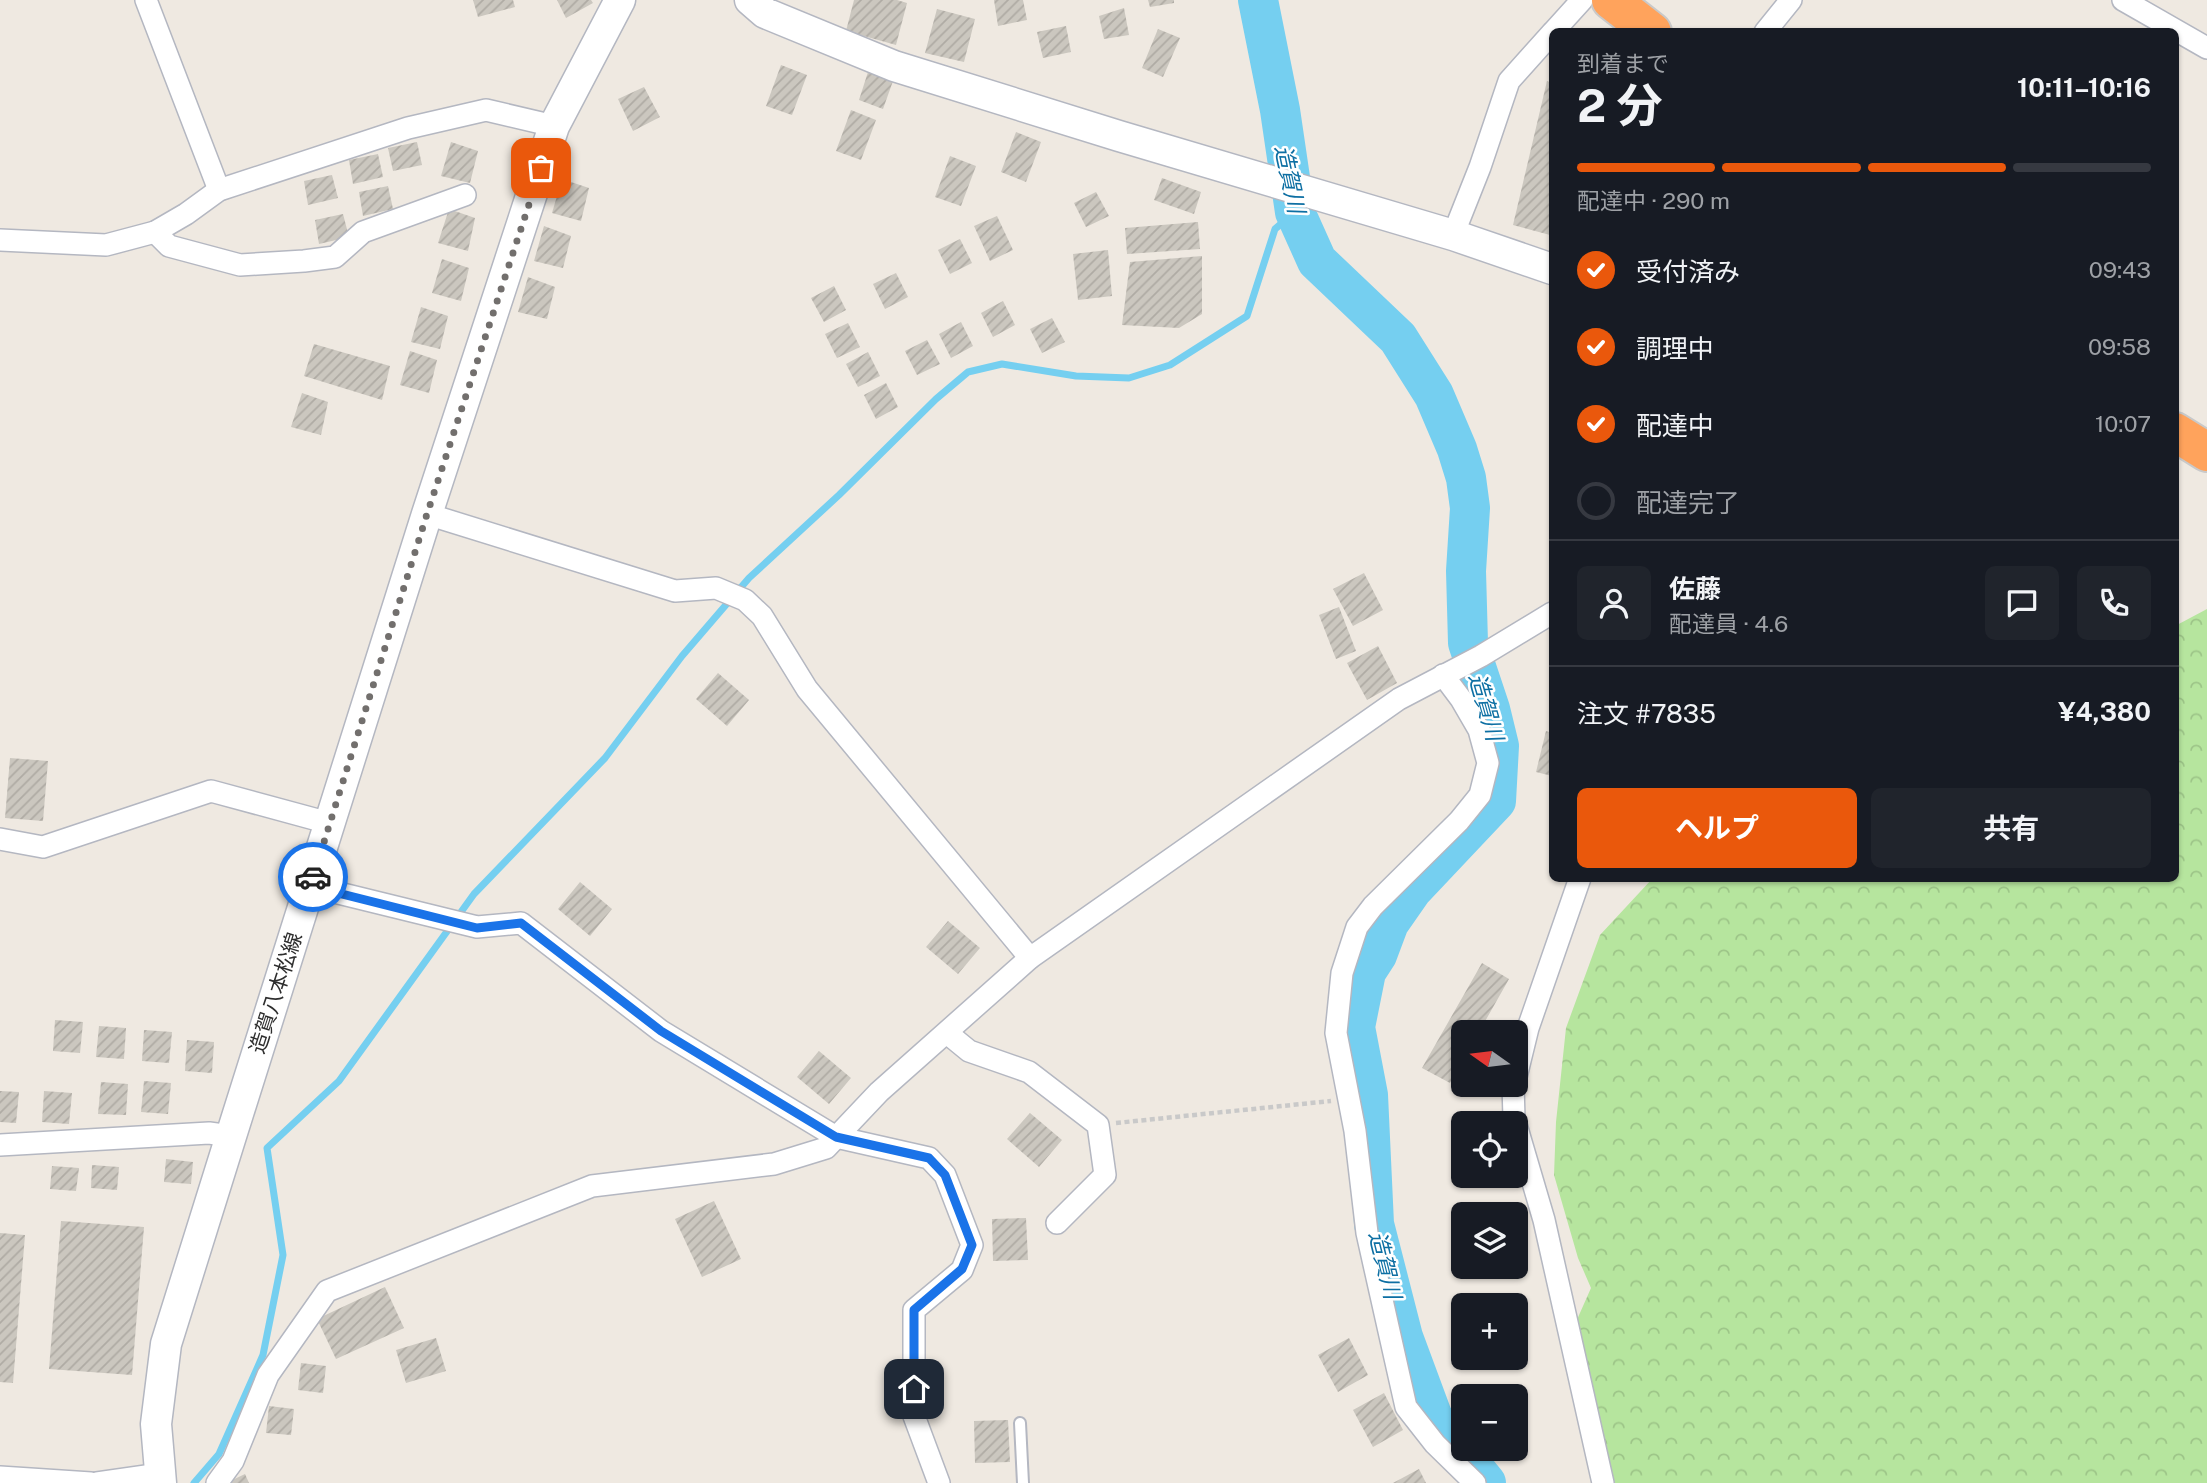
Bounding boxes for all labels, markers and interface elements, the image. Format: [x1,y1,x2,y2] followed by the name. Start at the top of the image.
[1577,50,1669,77] text: 到着まで
[2017,72,2151,103] text: 10:11–10:16
[1577,78,1663,132] text: 2 分
[511,138,571,198] pin
[1270,142,1311,218] water label: 造賀川
[522,149,560,187] icon: bag
[1577,187,1730,214] text: 配達中 · 290 m
[1577,251,1615,289] icon: check
[1636,256,1740,287] text: 受付済み
[2089,256,2151,283] text: 09:43
[1577,328,1615,366] icon: check
[1636,333,1714,364] text: 調理中
[2088,333,2151,360] text: 09:58
[1577,405,1615,443] icon: check
[1636,410,1714,441] text: 配達中
[2095,410,2151,437] text: 10:07
[1636,487,1740,518] text: 配達完了
[1577,566,1651,640] button: person
[1985,566,2059,640] button: chat
[2077,566,2151,640] button: phone
[1669,573,1721,604] text: 佐藤
[1669,610,1788,637] text: 配達員 · 4.6
[1464,670,1510,747] water label: 造賀川
[2058,696,2151,727] text: ¥4,380
[1577,698,1716,729] text: 注文 #7835
[1577,788,1857,868] button: ヘルプ
[1871,788,2151,868] button: 共有
[278,842,348,912] courier
[294,858,332,896] icon: car
[244,929,307,1057] street label: 造賀八本松線
[1451,1020,1528,1097] north arrow
[1451,1020,1528,1461] map controls
[1451,1111,1528,1188] button: locate
[1451,1202,1528,1279] button: layers
[1364,1228,1408,1305] water label: 造賀川
[1451,1293,1528,1370] button: +
[884,1359,944,1419] pin
[895,1370,933,1408] icon: home
[1451,1384,1528,1461] button: −

